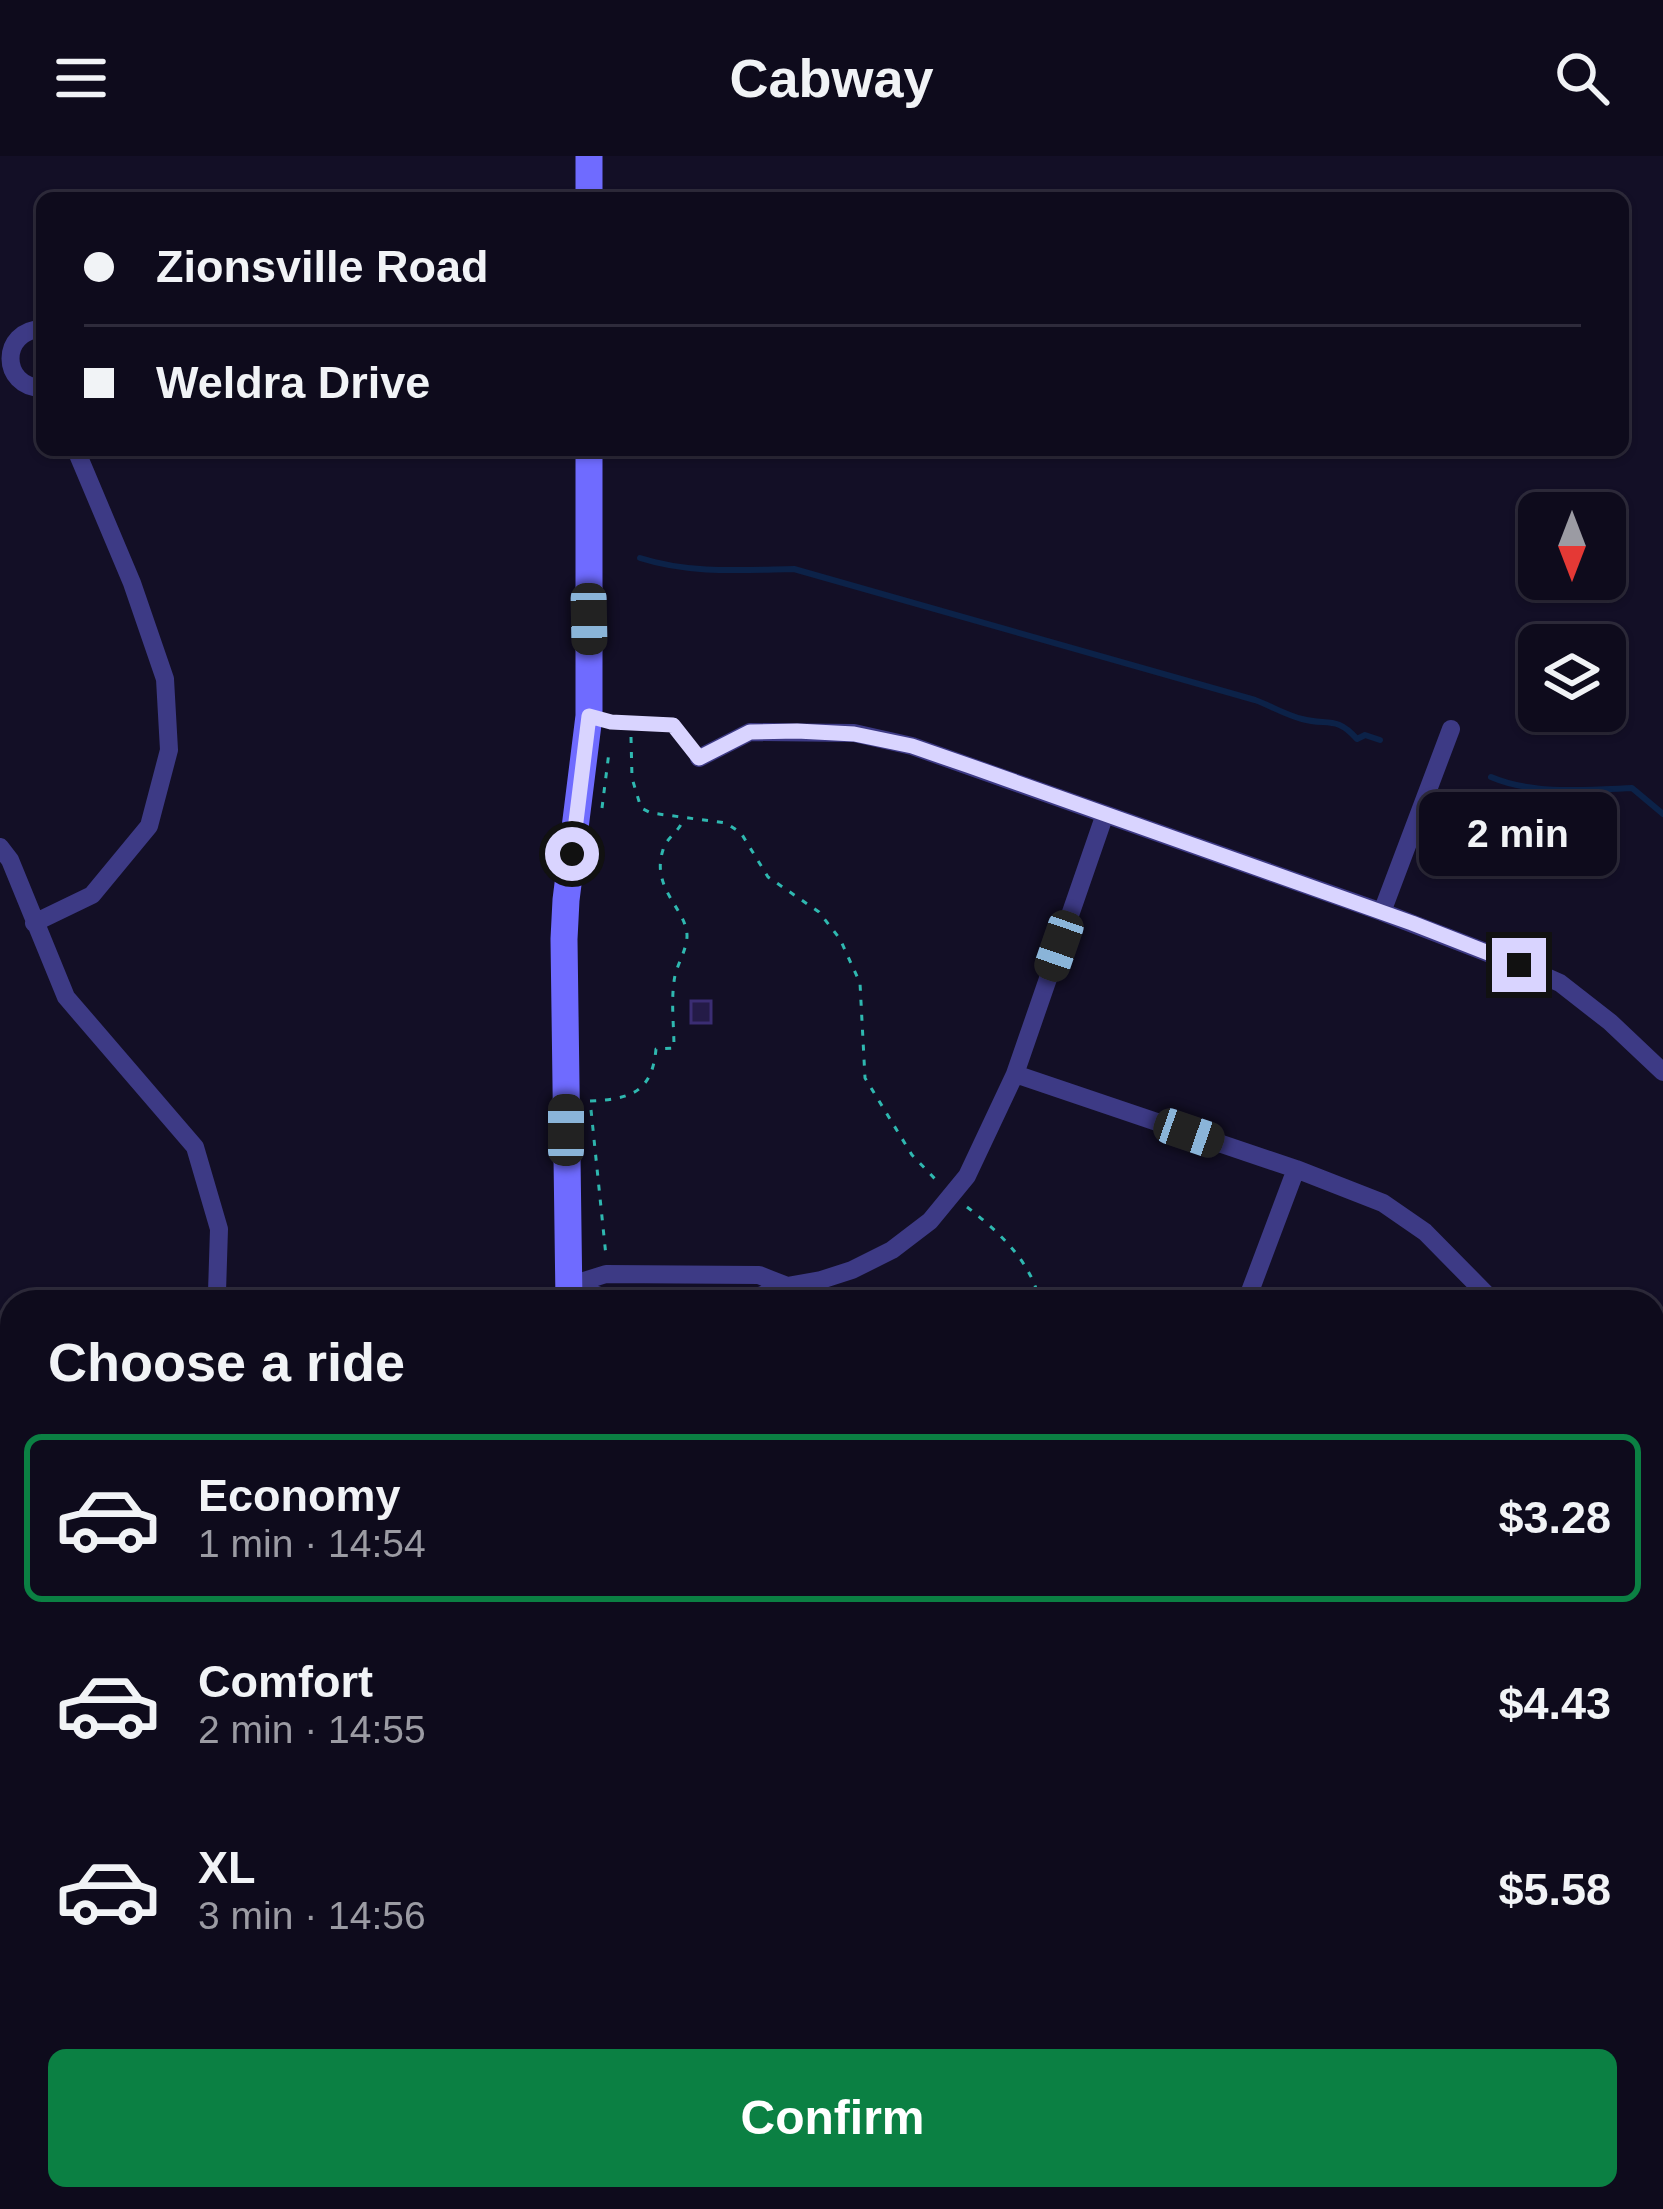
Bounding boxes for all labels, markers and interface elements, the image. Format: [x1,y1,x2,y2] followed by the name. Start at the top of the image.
[48,45,114,111] icon: menu
[1549,45,1615,111] icon: search
[729,48,934,108] text: Cabway
[156,241,489,292] text: Zionsville Road
[156,357,430,408] text: Weldra Drive
[1518,492,1626,600] north arrow
[1518,492,1626,732] map controls
[570,583,608,655] car
[1518,624,1626,732] button: layers
[1420,791,1618,875] callout: 2 min
[1467,812,1569,855] text: 2 min
[545,827,599,881] route start
[1030,906,1088,986] car
[1492,938,1546,992] route end
[548,1094,584,1166] car
[1149,1104,1229,1162] car
[48,1332,405,1392] text: Choose a ride
[54,1464,162,1572] icon: car
[198,1470,401,1521] text: Economy
[1498,1492,1611,1543] text: $3.28
[198,1522,426,1565] text: 1 min · 14:54
[54,1650,162,1758] icon: car
[198,1656,373,1707] text: Comfort
[1498,1678,1611,1729] text: $4.43
[198,1708,426,1751] text: 2 min · 14:55
[54,1836,162,1944] icon: car
[198,1842,256,1893] text: XL
[1498,1864,1611,1915] text: $5.58
[198,1894,426,1937] text: 3 min · 14:56
[48,2049,1617,2187] button: Confirm

